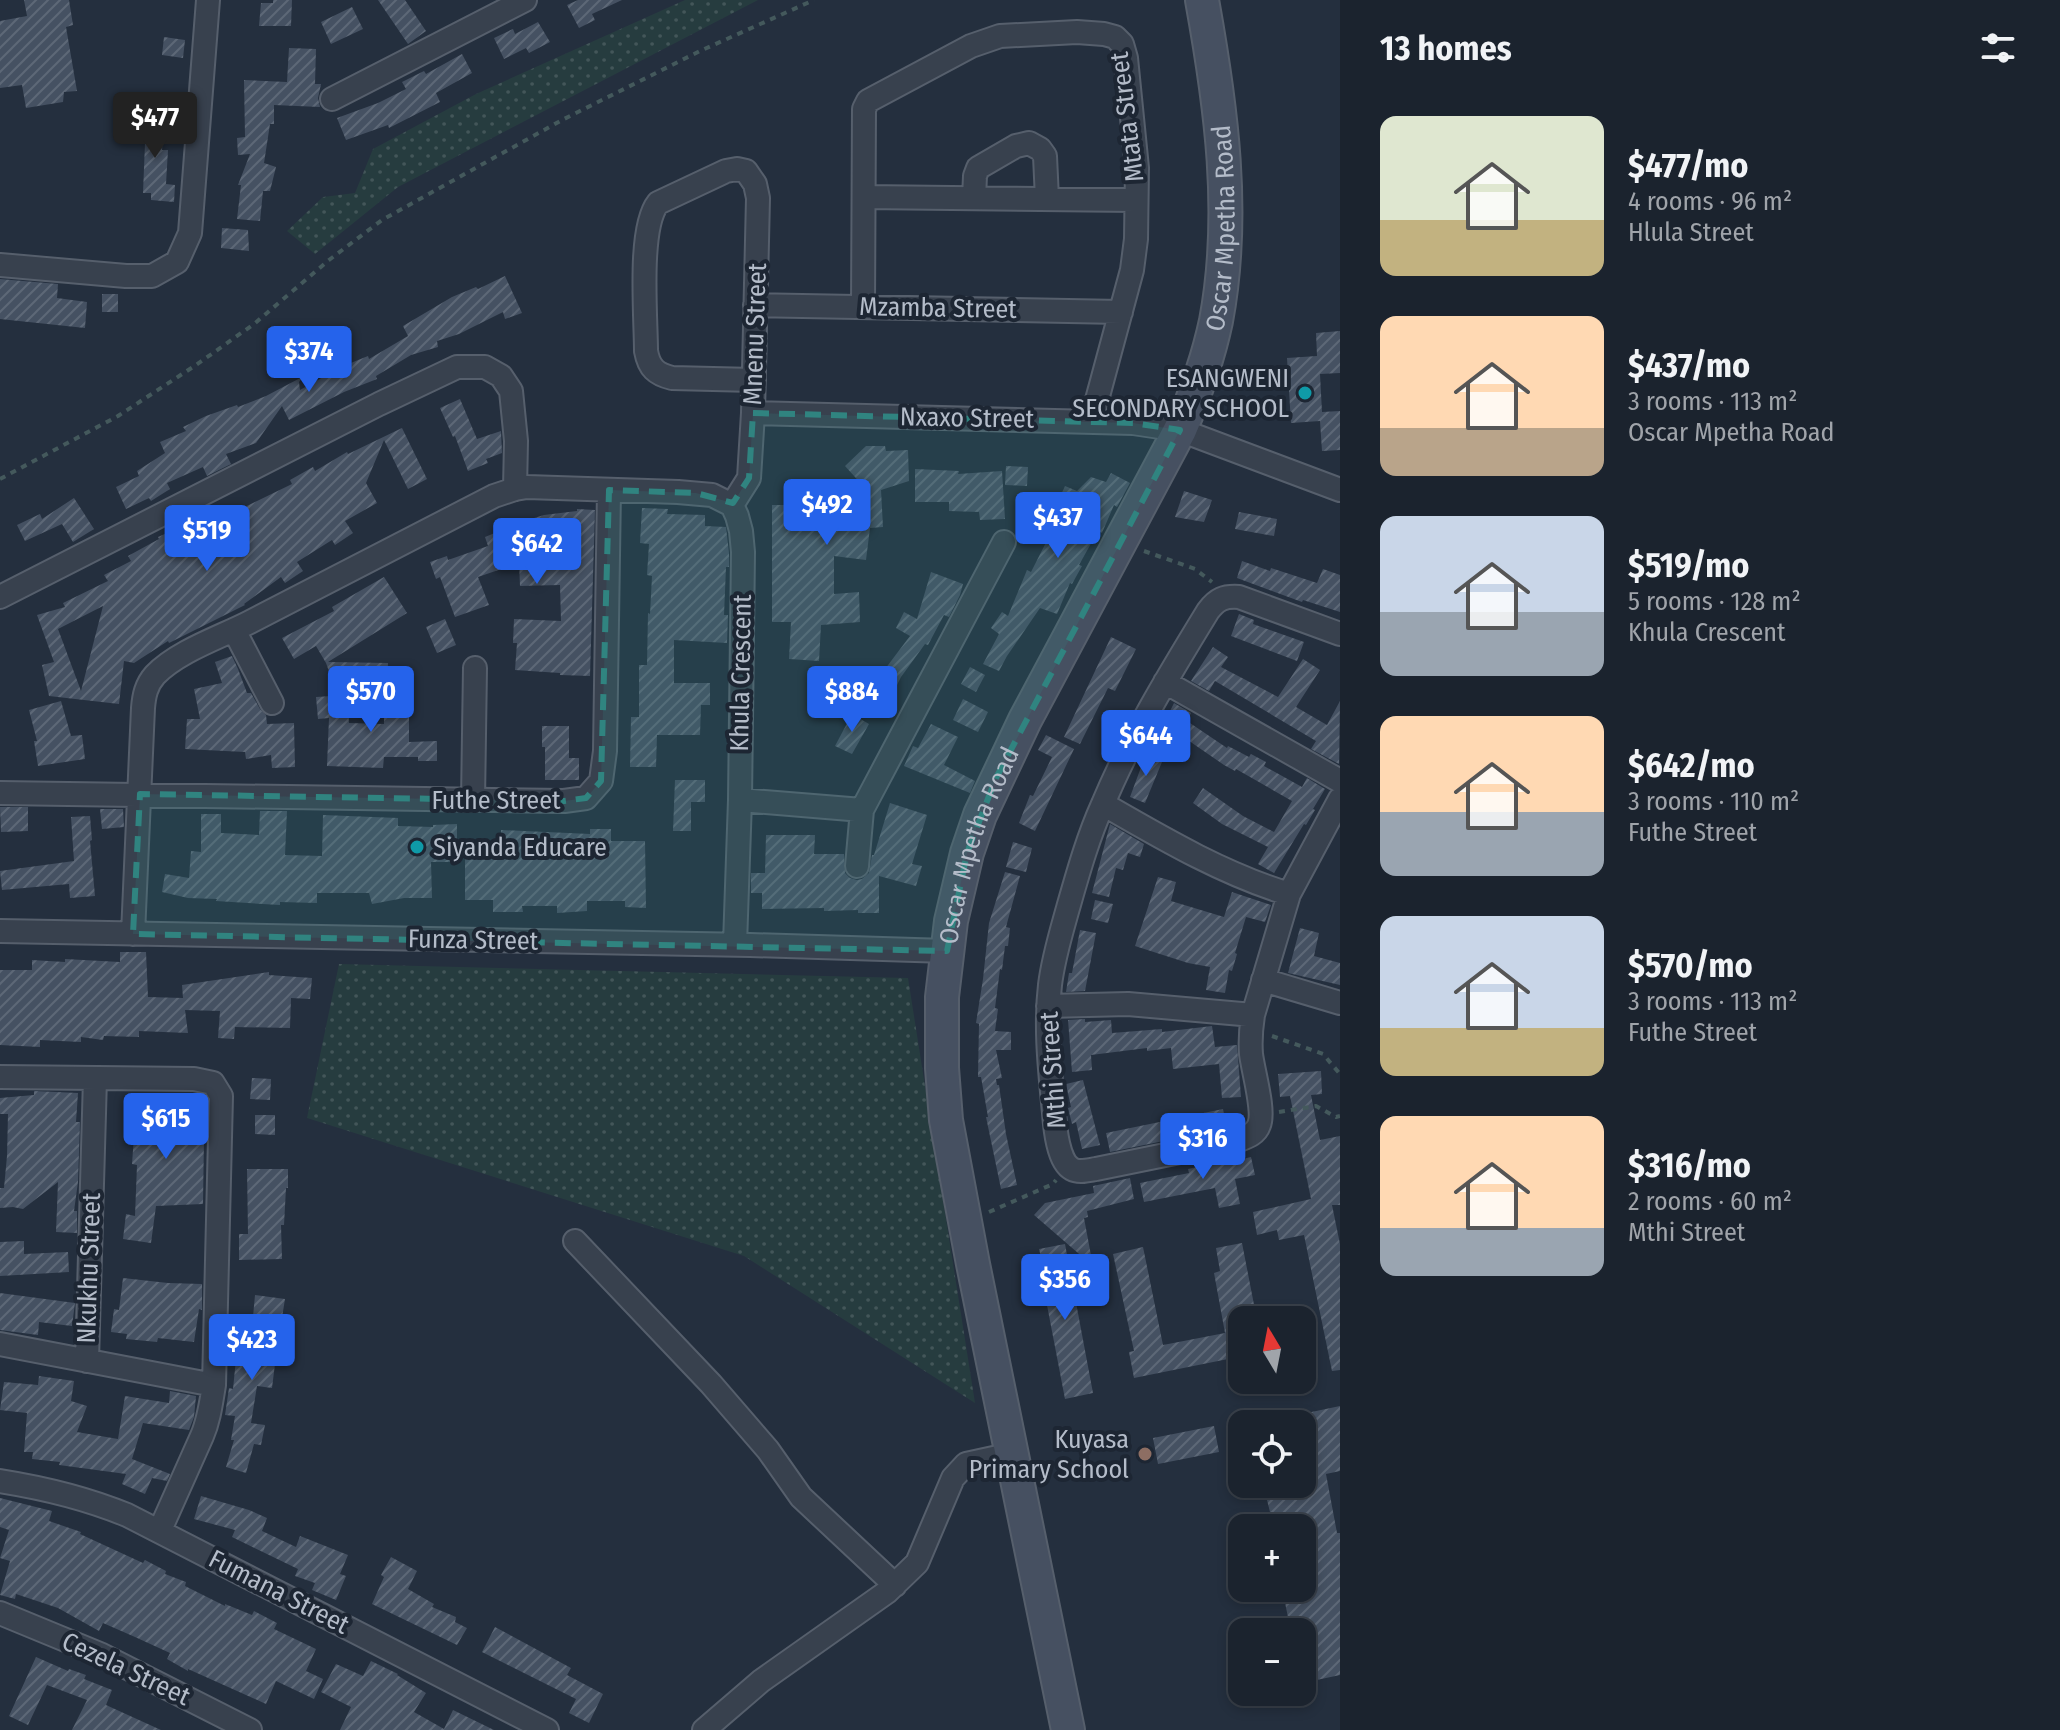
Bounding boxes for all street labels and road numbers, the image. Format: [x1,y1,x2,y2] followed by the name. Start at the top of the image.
[1104,50,1150,184] street label: Mtata Street
[1199,124,1241,334] street label: Oscar Mpetha Road
[737,262,773,406] street label: Mnenu Street
[859,291,1018,325] street label: Mzamba Street
[900,401,1035,435] street label: Nxaxo Street
[724,594,758,752] street label: Khula Crescent
[933,742,1025,946] street label: Oscar Mpetha Road
[431,785,561,816] street label: Futhe Street
[408,923,539,957] street label: Funza Street
[1033,1010,1073,1130] street label: Mthi Street
[71,1192,107,1344] street label: Nkukhu Street
[204,1543,355,1641] street label: Fumana Street
[57,1626,195,1712] street label: Cezela Street

